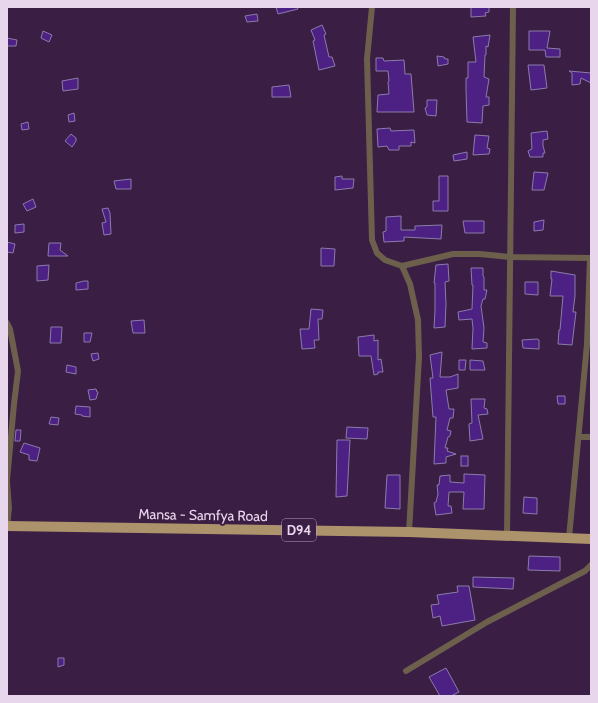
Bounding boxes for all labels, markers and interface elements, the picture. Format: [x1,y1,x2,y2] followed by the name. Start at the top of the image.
[138,505,268,525] street label: Mansa - Samfya Road
[282,519,316,541] road number: D94

